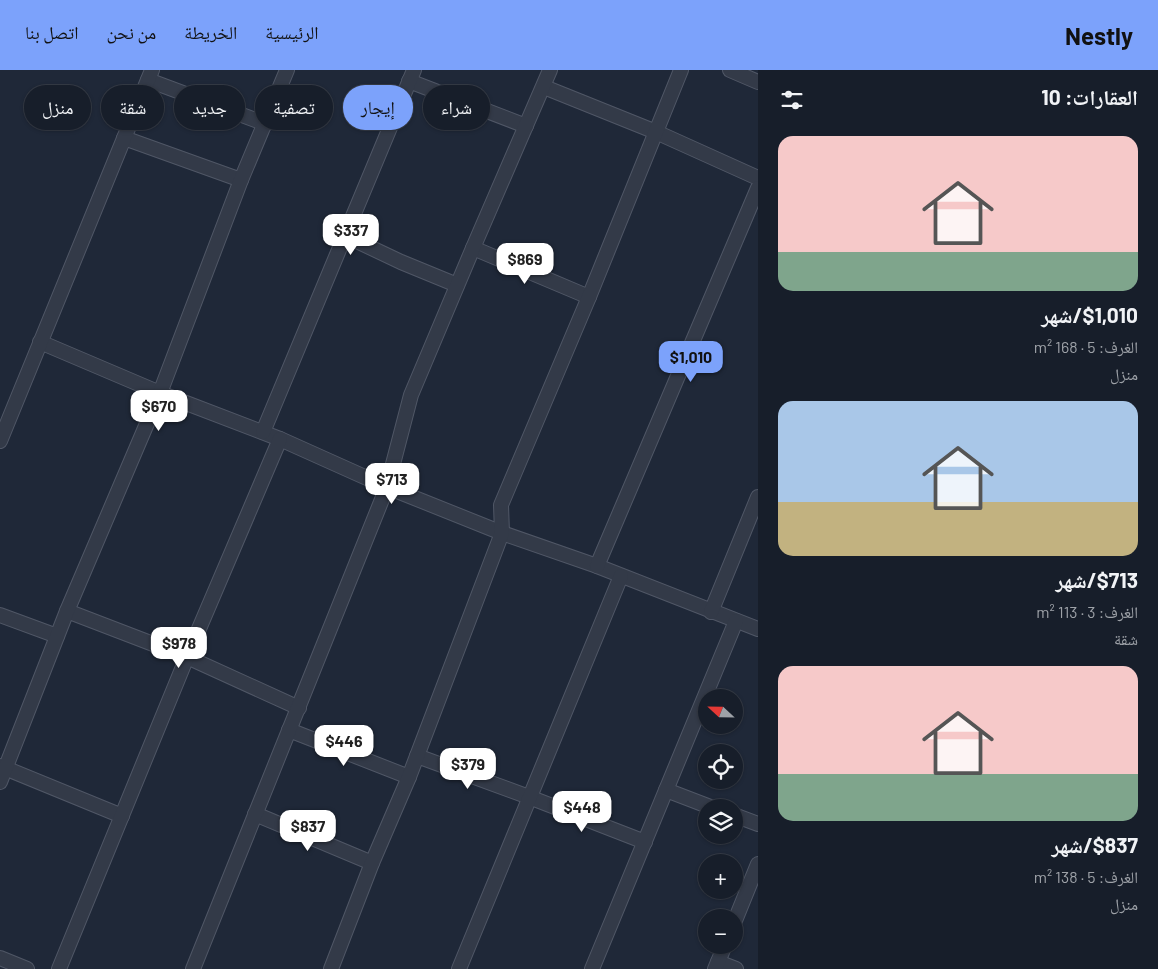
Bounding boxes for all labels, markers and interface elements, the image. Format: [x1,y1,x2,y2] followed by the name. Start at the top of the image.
[25,21,78,43] text: اتصل بنا
[106,21,156,43] text: من نحن
[184,21,237,43] text: الخريطة
[265,21,319,43] text: الرئيسية
[1065,21,1133,50] text: Nestly
[1041,84,1138,109] text: العقارات: 10
[24,85,91,130] chip: منزل
[101,85,164,130] chip: شقة
[174,85,245,130] chip: جديد
[255,85,333,130] chip: تصفية
[343,85,413,130] chip: إيجار
[423,85,490,130] chip: شراء
[778,86,806,114] icon: filters
[913,168,1003,258] icon: home
[321,214,381,256] pin: $337
[334,220,368,239] text: $337
[495,242,555,285] pin: $869
[508,249,542,268] text: $869
[1041,302,1138,327] text: $1,010/شهر
[1034,337,1138,356] text: الغرف: 5 · 168 m²
[650,340,732,383] pin: $1,010
[670,347,712,366] text: $1,010
[1110,364,1138,383] text: منزل
[129,390,189,432] pin: $670
[142,396,176,415] text: $670
[913,433,1003,523] icon: home
[362,462,422,505] pin: $713
[376,469,408,488] text: $713
[1055,567,1138,592] text: $713/شهر
[1036,602,1138,621] text: الغرف: 3 · 113 m²
[149,626,209,669] pin: $978
[1114,629,1138,648] text: شقة
[162,633,196,652] text: $978
[698,689,742,734] north arrow
[698,689,743,954] map controls
[913,698,1003,788] icon: home
[314,724,374,767] pin: $446
[325,731,363,750] text: $446
[698,744,743,789] button: locate
[438,748,498,790] pin: $379
[451,754,485,773] text: $379
[552,790,612,833] pin: $448
[563,797,601,816] text: $448
[698,799,743,844] button: layers
[278,810,338,852] pin: $837
[291,816,325,835] text: $837
[1052,832,1138,857] text: $837/شهر
[698,854,743,899] button: +
[1034,867,1138,886] text: الغرف: 5 · 138 m²
[1110,894,1138,913] text: منزل
[698,909,743,954] button: −

